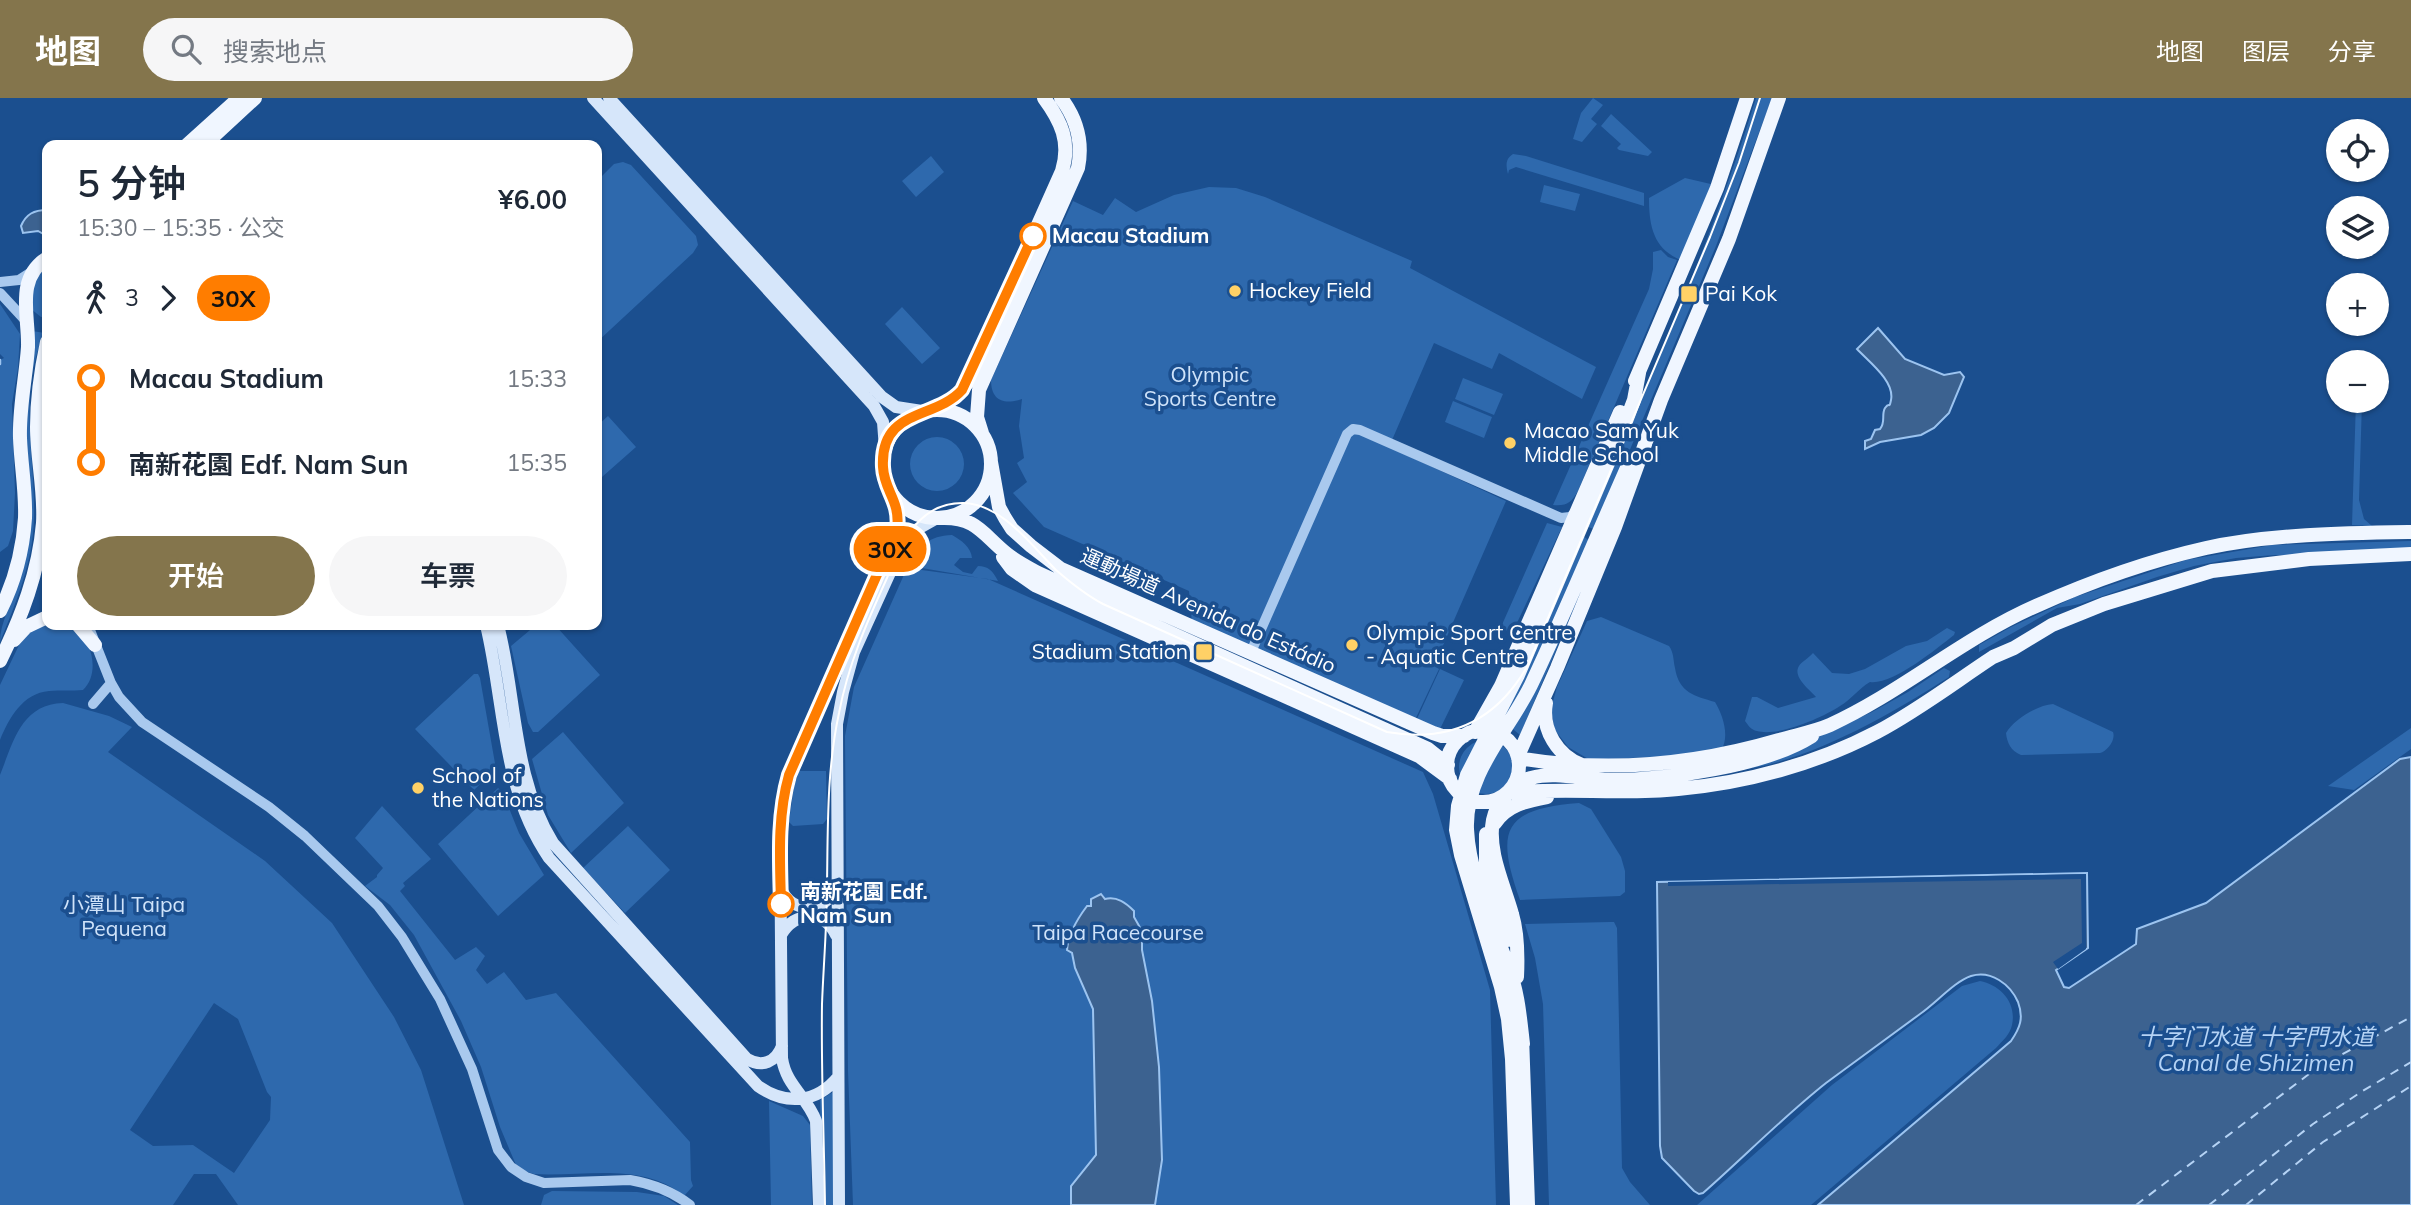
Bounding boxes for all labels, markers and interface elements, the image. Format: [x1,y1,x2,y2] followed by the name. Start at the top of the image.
[143,18,633,81] search box
[35,30,101,71] text: 地图
[167,30,205,68] icon: search
[223,35,327,68] text: 搜索地点
[2156,36,2204,66] text: 地图
[2242,36,2290,66] text: 图层
[2328,36,2376,66] text: 分享
[2326,119,2389,413] map controls
[2326,119,2389,182] button: locate
[77,159,186,207] text: 5 分钟
[498,183,567,216] text: ¥6.00
[2326,196,2389,259] button: layers
[77,213,285,242] text: 15:30 – 15:35 · 公交
[1052,222,1209,248] place label: Macau Stadium
[1020,223,1046,249] marker: Macau Stadium
[2326,273,2389,336] button: +
[1249,277,1372,303] place label: Hockey Field
[77,279,115,317] icon: walk
[149,279,187,317] icon: forward
[1705,280,1777,306] place label: Pai Kok
[125,283,139,312] text: 3
[211,283,256,313] text: 30X
[1227,283,1243,299] marker: Hockey Field
[1679,284,1699,304] marker: Pai Kok
[2326,350,2389,413] button: −
[1144,361,1276,411] park label: Olympic Sports Centre
[129,362,324,395] text: Macau Stadium
[507,364,567,393] text: 15:33
[1524,417,1679,467] place label: Macao Sam Yuk Middle School
[1502,435,1518,451] marker: Macao Sam Yuk Middle School
[129,448,408,481] text: 南新花園 Edf. Nam Sun
[507,448,567,477] text: 15:35
[850,526,930,572] line badge: 30X
[868,534,912,564] text: 30X
[77,536,315,616] button: 开始
[329,536,567,616] button: 车票
[1077,542,1340,678] street label: 運動場道 Avenida do Estádio
[1366,619,1573,669] place label: Olympic Sport Centre - Aquatic Centre
[1344,637,1360,653] marker: Olympic Sport Centre - Aquatic Centre
[1032,638,1188,664] place label: Stadium Station
[1194,642,1214,662] marker: Stadium Station
[432,762,544,812] place label: School of the Nations
[410,780,426,796] marker: School of the Nations
[800,878,928,928] place label: 南新花園 Edf. Nam Sun
[63,891,185,941] park label: 小潭山 Taipa Pequena
[768,891,794,917] marker: 南新花園 Edf. Nam Sun
[1032,919,1204,945] park label: Taipa Racecourse
[2138,1022,2377,1077] water label: 十字门水道 十字門水道 Canal de Shizimen

